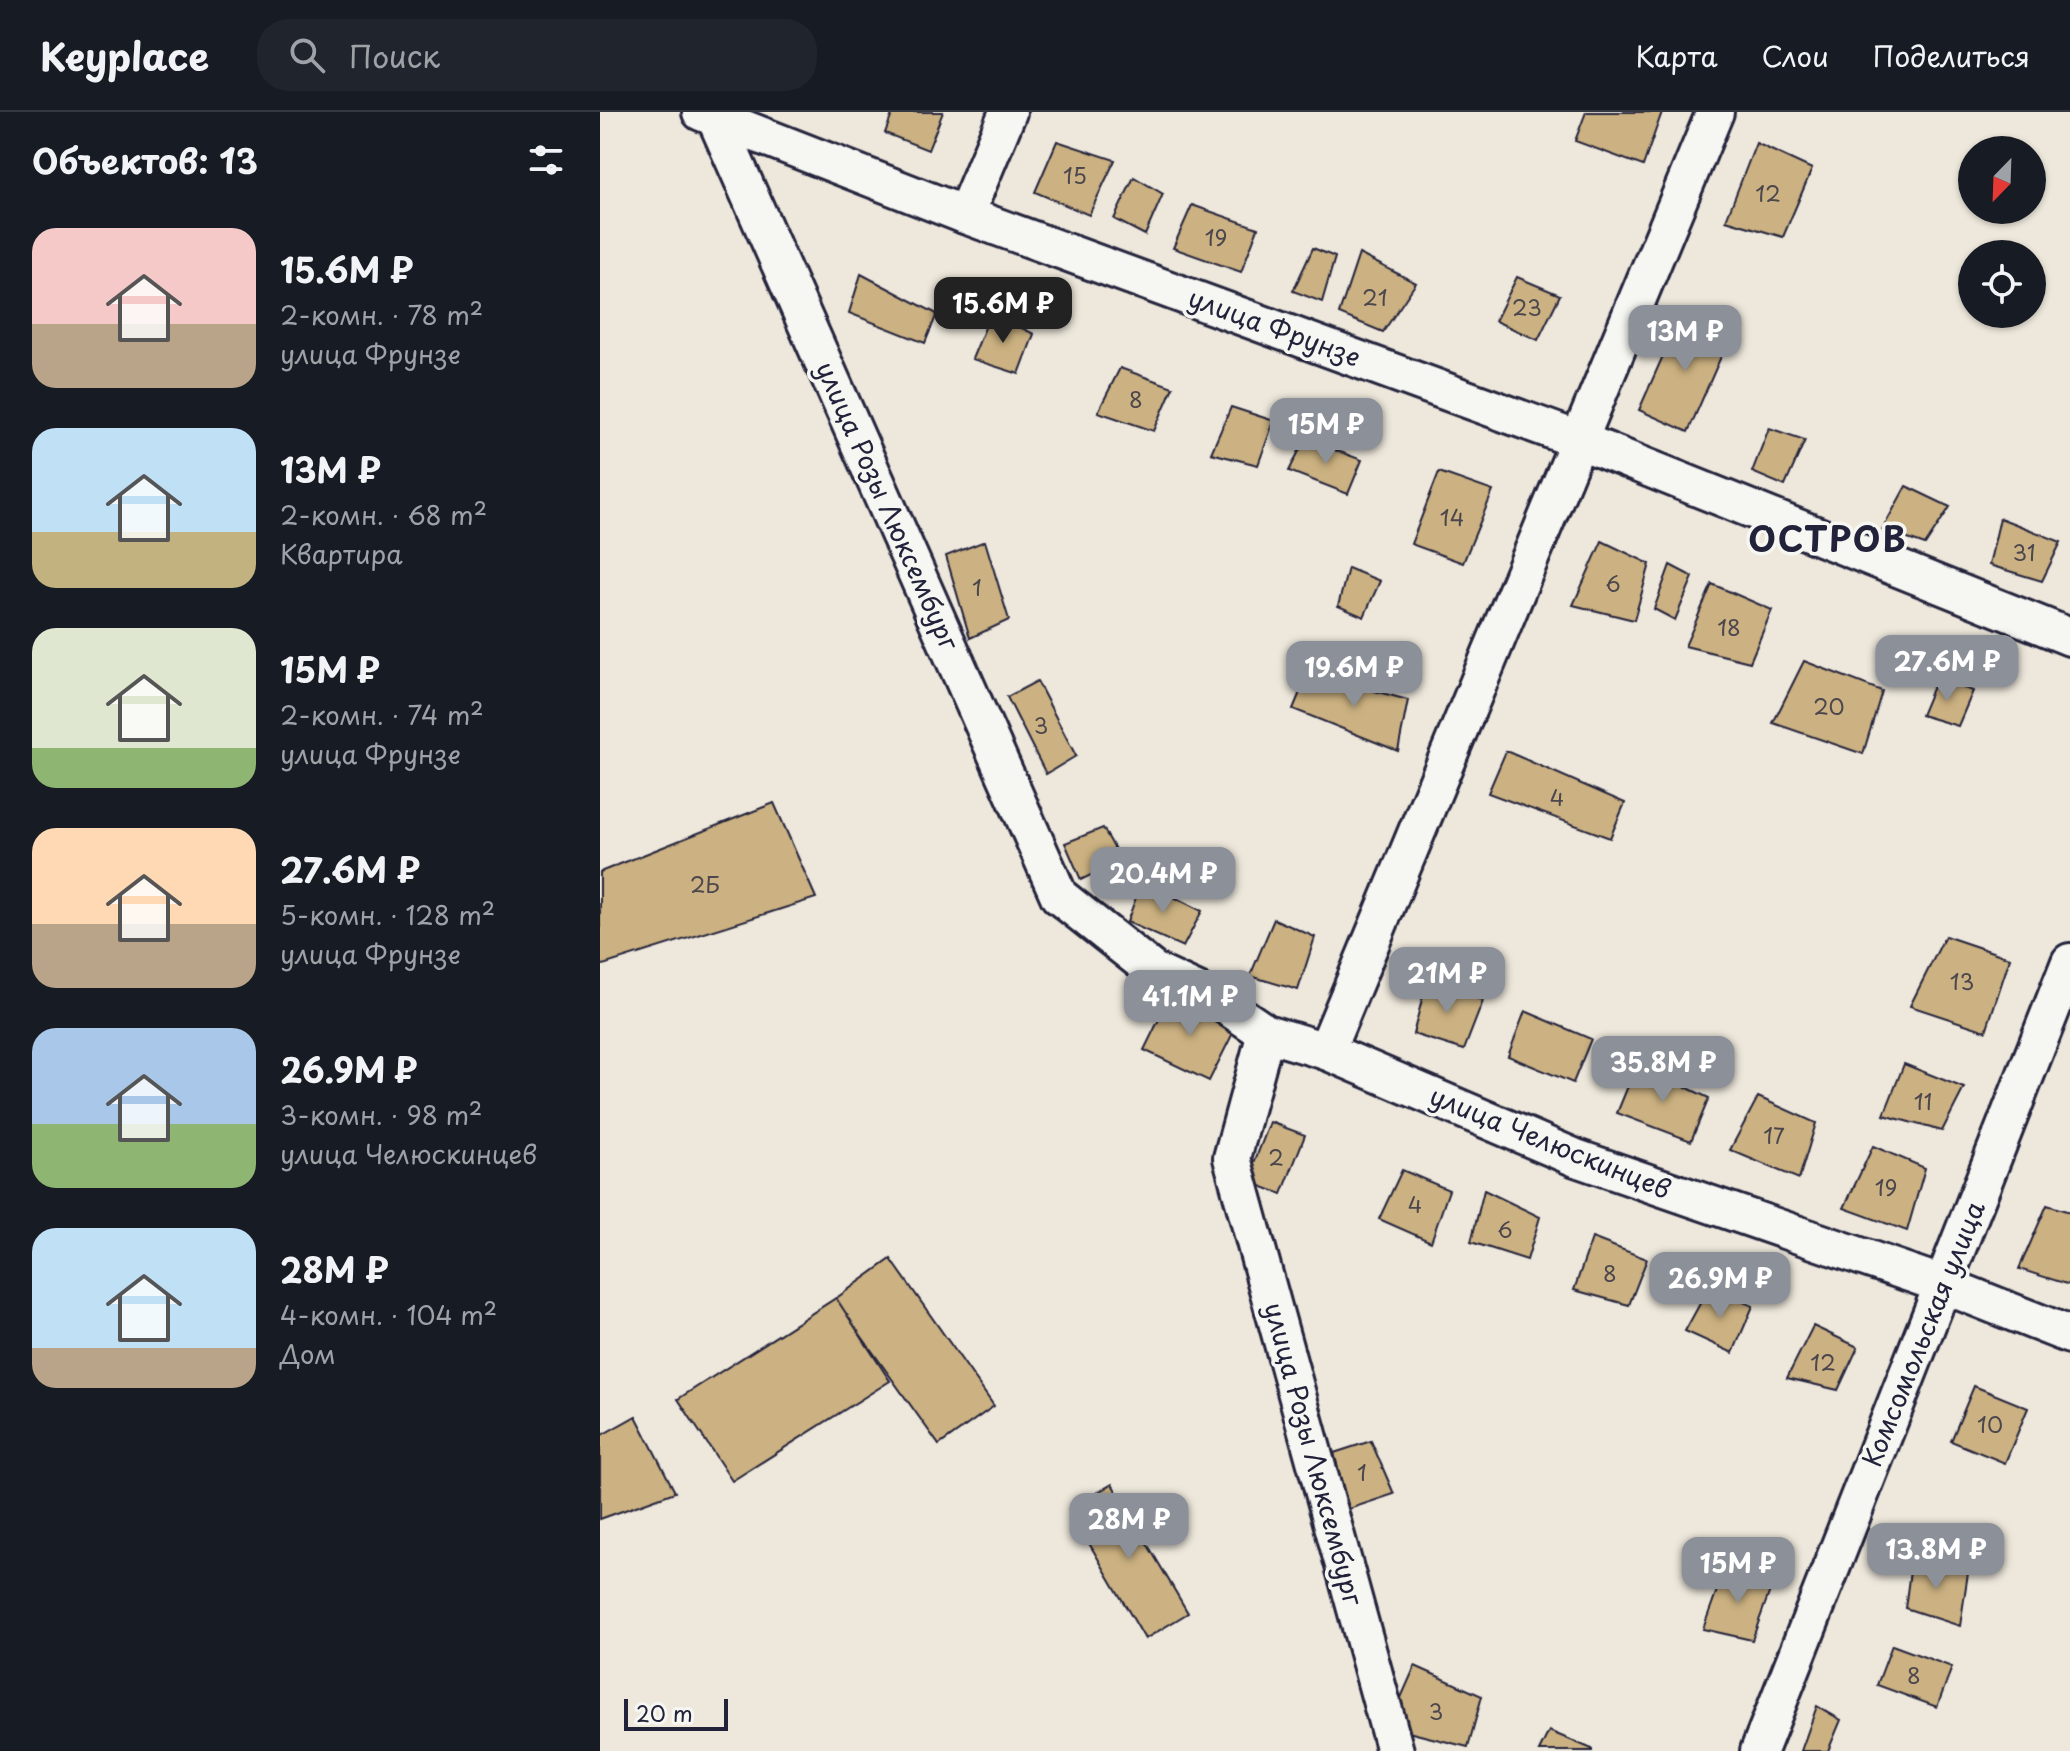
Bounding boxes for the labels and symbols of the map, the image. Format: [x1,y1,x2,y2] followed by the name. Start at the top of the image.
[1958,136,2046,224] north arrow
[1063,158,1087,191] house number: 15
[1755,176,1781,209] house number: 12
[1205,220,1227,253] house number: 19
[929,277,1077,345] pin: 15.6M ₽
[1183,277,1366,376] street label: улица Фрунзе
[1362,280,1388,313] house number: 21
[1512,290,1542,323] house number: 23
[1629,305,1741,373] pin: 13M ₽
[807,355,970,656] street label: улица Розы Люксембург
[1129,382,1143,415] house number: 8
[1270,398,1382,466] pin: 15M ₽
[1440,500,1464,533] house number: 14
[1748,512,1908,564] district label: ОСТРОВ
[2012,535,2036,568] house number: 31
[1605,566,1621,599] house number: 6
[972,570,982,603] house number: 1
[1717,610,1741,643] house number: 18
[1873,635,2021,703] pin: 27.6M ₽
[1280,641,1428,709] pin: 19.6M ₽
[1813,689,1845,722] house number: 20
[1034,708,1048,741] house number: 3
[1550,780,1564,813] house number: 4
[1089,847,1237,915] pin: 20.4M ₽
[690,867,720,900] house number: 2Б
[1391,947,1503,1015] pin: 21M ₽
[1950,964,1974,997] house number: 13
[1116,970,1264,1038] pin: 41.1M ₽
[1589,1036,1737,1104] pin: 35.8M ₽
[1424,1075,1677,1208] street label: улица Челюскинцев
[1914,1084,1932,1117] house number: 11
[1763,1118,1785,1151] house number: 17
[1268,1140,1284,1173] house number: 2
[1875,1170,1897,1203] house number: 19
[1408,1187,1422,1220] house number: 4
[1851,1194,1994,1472] street label: Комсомольская улица
[1497,1212,1513,1245] house number: 6
[1646,1252,1794,1320] pin: 26.9M ₽
[1603,1256,1617,1289] house number: 8
[1255,1298,1374,1610] street label: улица Розы Люксембург
[1810,1345,1836,1378] house number: 12
[1977,1407,2003,1440] house number: 10
[1357,1455,1367,1488] house number: 1
[1073,1493,1185,1561] pin: 28M ₽
[1862,1523,2010,1591] pin: 13.8M ₽
[1682,1537,1794,1605] pin: 15M ₽
[1907,1658,1921,1691] house number: 8
[1429,1694,1443,1727] house number: 3
[624,1695,728,1731] scale bar

